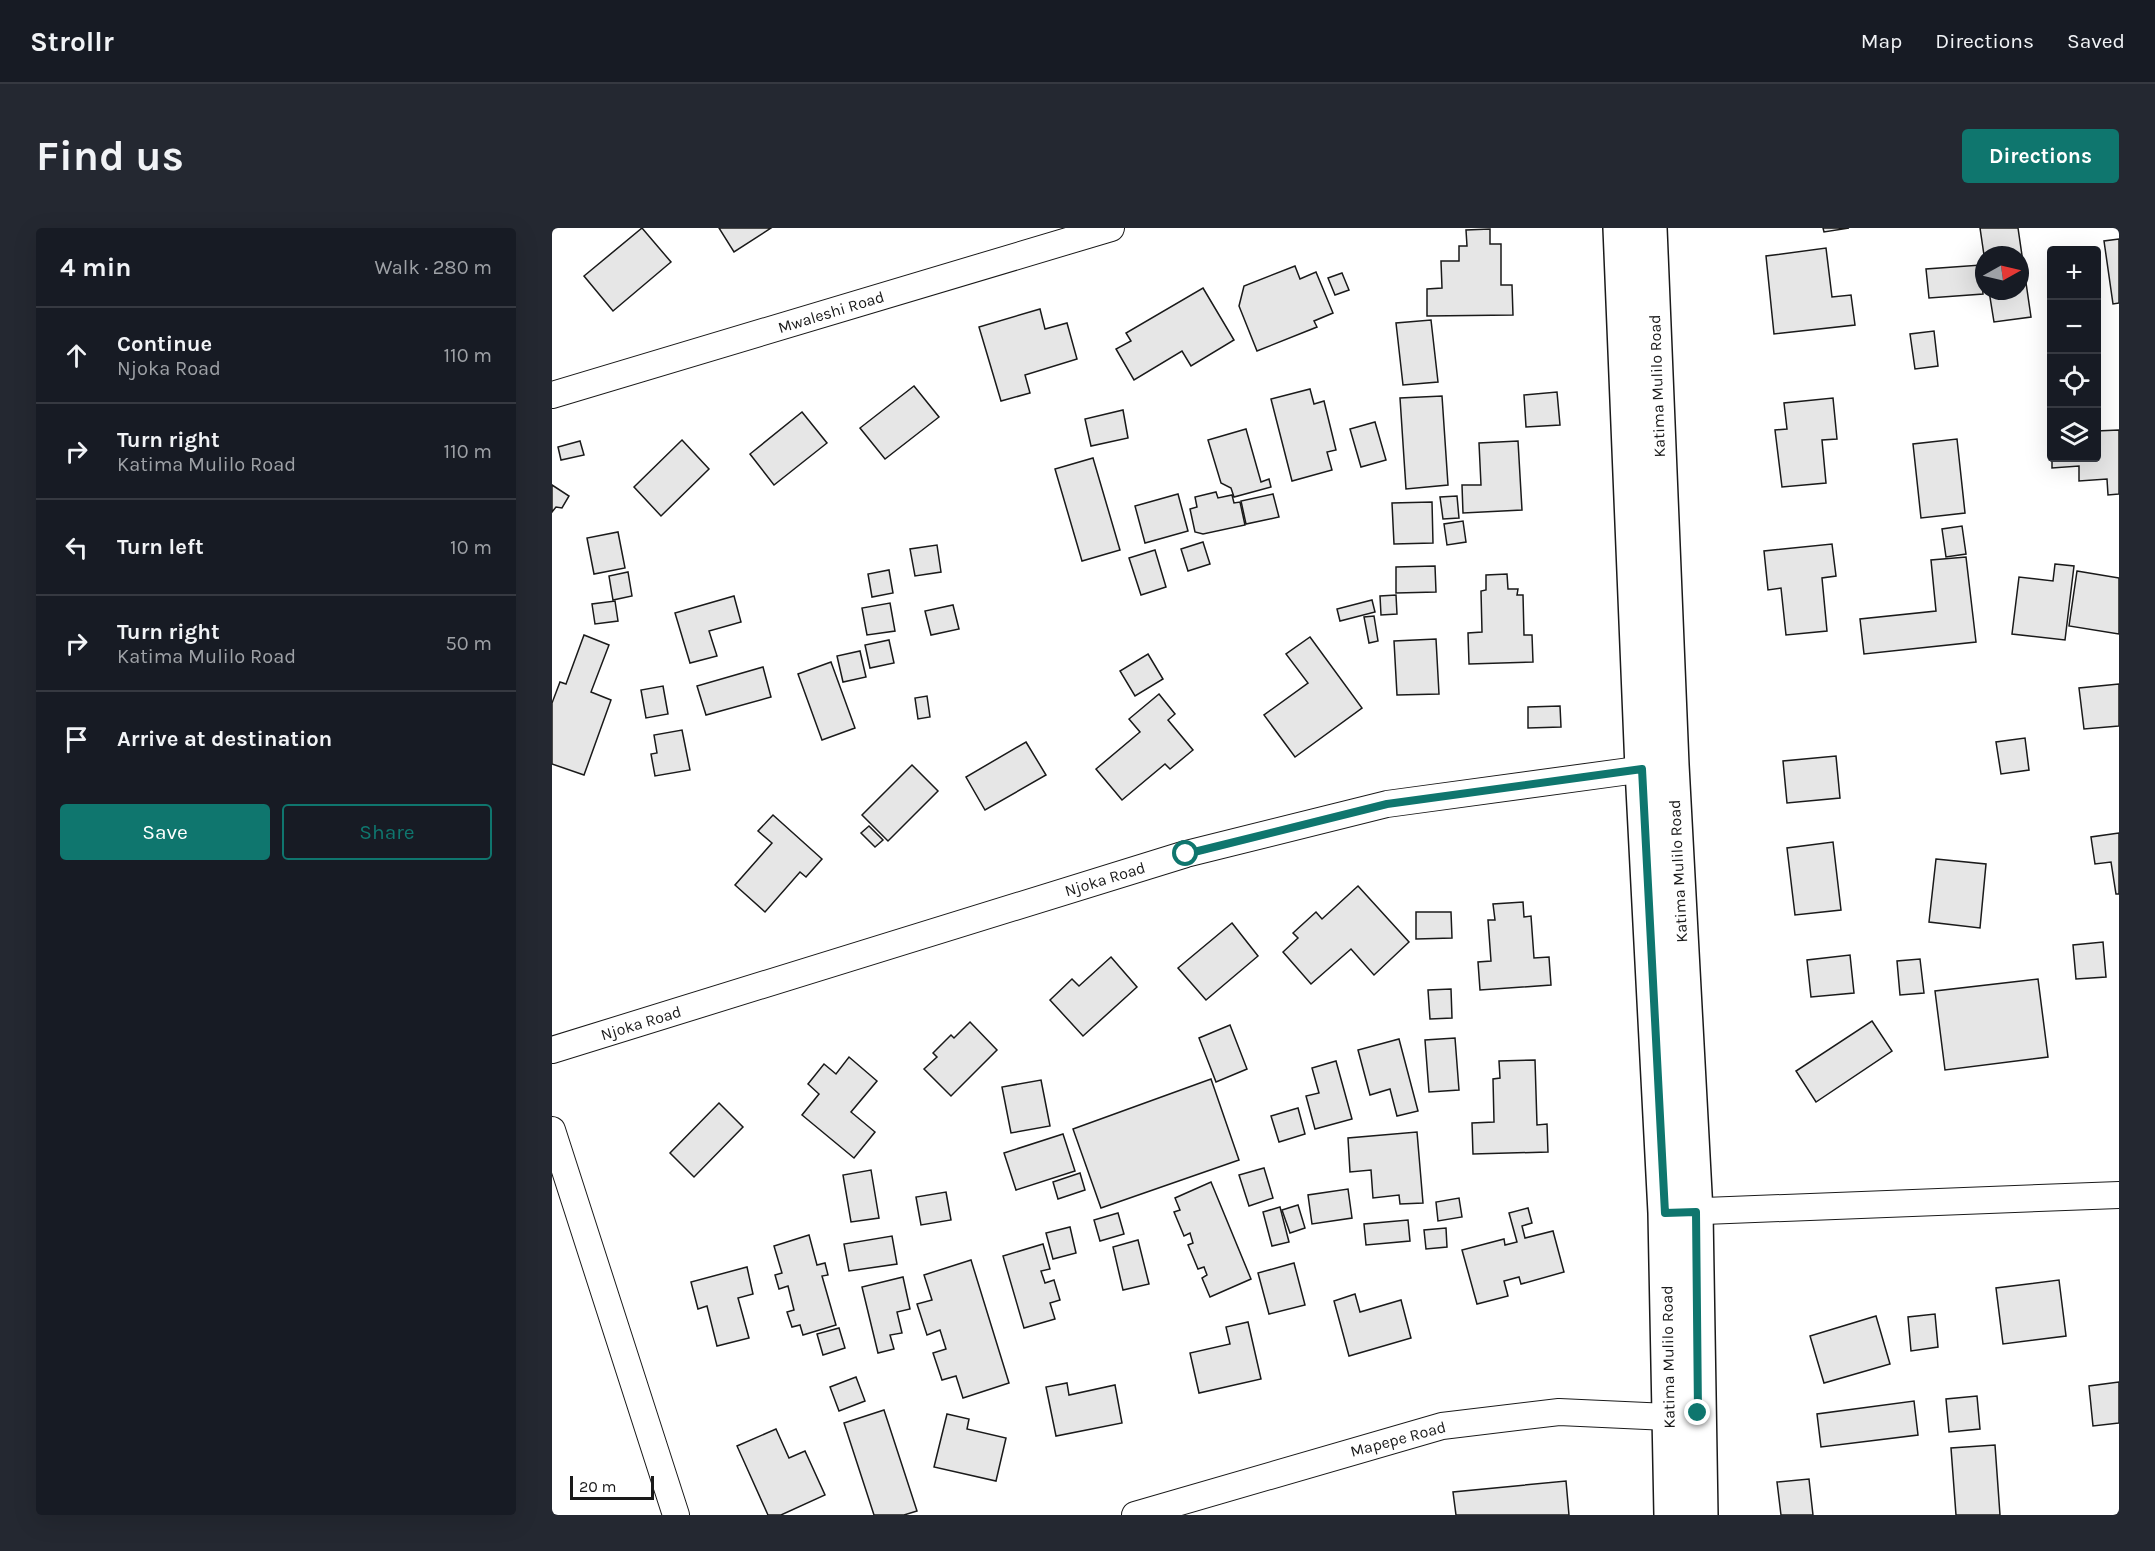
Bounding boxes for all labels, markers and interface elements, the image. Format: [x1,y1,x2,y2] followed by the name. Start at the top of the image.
[30,25,114,58] text: Strollr
[1861,29,1902,53] text: Map
[1935,29,2034,53] text: Directions
[2067,29,2125,53] text: Saved
[1962,129,2119,183] button: Directions
[36,131,184,181] text: Find us
[1975,246,2029,300] north arrow
[2047,246,2101,462] map controls
[2047,246,2101,300] button: +
[60,252,131,283] text: 4 min
[375,256,492,279] text: Walk · 280 m
[776,287,886,337] street label: Mwaleshi Road
[2047,300,2101,354] button: −
[1645,314,1669,458] street label: Katima Mulilo Road
[117,331,212,357] text: Continue
[60,339,93,372] icon: ahead
[443,344,492,367] text: 110 m
[2047,354,2101,408] button: locate
[117,357,221,380] text: Njoka Road
[2047,408,2101,462] button: layers
[117,427,220,453] text: Turn right
[60,435,93,468] icon: right
[443,440,492,463] text: 110 m
[117,453,296,476] text: Katima Mulilo Road
[60,531,93,564] icon: left
[117,534,204,560] text: Turn left
[450,536,492,559] text: 10 m
[117,619,220,645] text: Turn right
[60,627,93,660] icon: right
[445,632,492,655] text: 50 m
[117,645,296,668] text: Katima Mulilo Road
[60,723,93,756] icon: arrive
[117,726,332,752] text: Arrive at destination
[1665,799,1691,943] street label: Katima Mulilo Road
[60,804,270,860] button: Save
[282,804,492,860] button: Share
[1172,840,1198,866] route start
[1062,858,1148,900] street label: Njoka Road
[598,1002,684,1044] street label: Njoka Road
[1657,1285,1679,1429] street label: Katima Mulilo Road
[1684,1399,1710,1425] route end
[1348,1417,1448,1461] street label: Mapepe Road
[570,1473,654,1500] scale bar
[579,1477,617,1496] text: 20 m

